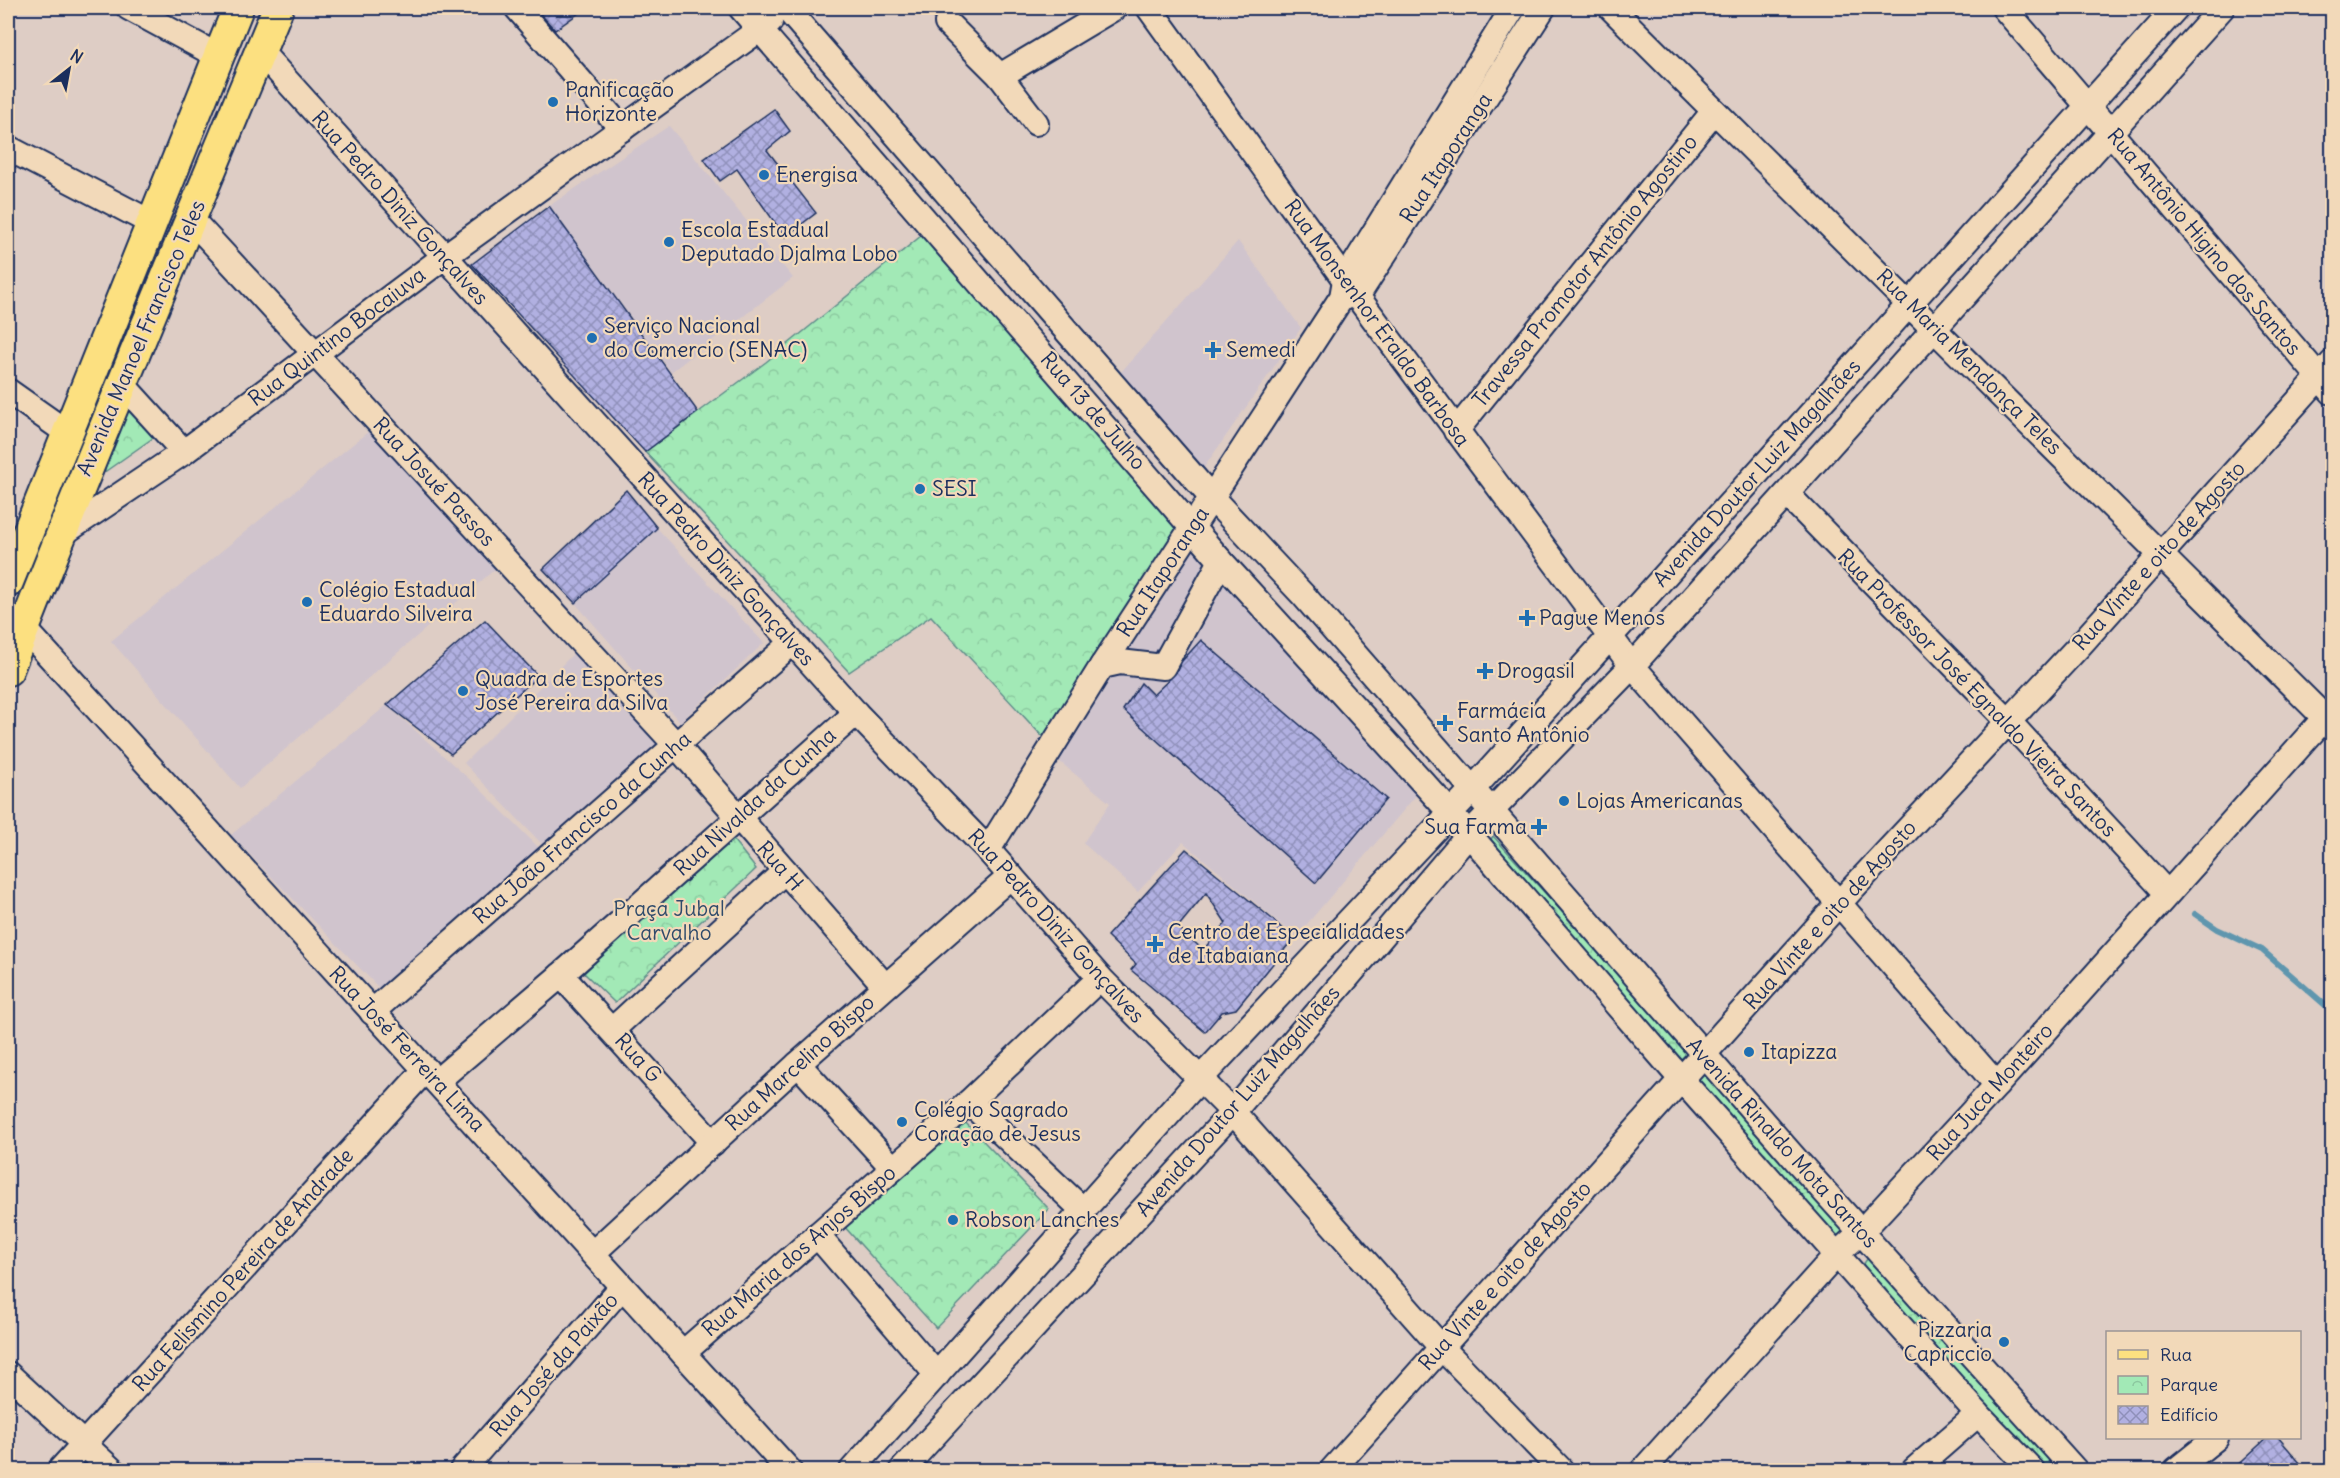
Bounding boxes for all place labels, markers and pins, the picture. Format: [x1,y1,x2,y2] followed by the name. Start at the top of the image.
[565,76,674,127] place label: Panificação Horizonte
[546,95,560,109] marker: Panificação Horizonte
[776,161,858,188] place label: Energisa
[757,168,771,182] marker: Energisa
[681,216,898,267] place label: Escola Estadual Deputado Djalma Lobo
[662,235,676,249] marker: Escola Estadual Deputado Djalma Lobo
[604,312,807,363] place label: Serviço Nacional do Comercio (SENAC)
[585,331,599,345] marker: Serviço Nacional do Comercio (SENAC)
[1226,336,1296,363] place label: Semedi
[1204,341,1222,359] marker: Semedi
[932,475,977,502] place label: SESI
[913,482,927,496] marker: SESI
[319,576,476,627] place label: Colégio Estadual Eduardo Silveira
[300,595,314,609] marker: Colégio Estadual Eduardo Silveira
[1539,604,1665,631] place label: Pague Menos
[1520,611,1534,625] marker: Pague Menos
[1497,657,1575,684] place label: Drogasil
[1478,664,1492,678] marker: Drogasil
[475,665,668,716] place label: Quadra de Esportes José Pereira da Silva
[456,684,470,698] marker: Quadra de Esportes José Pereira da Silva
[1457,697,1590,748] place label: Farmácia Santo Antônio
[1438,716,1452,730] marker: Farmácia Santo Antônio
[1576,787,1743,814] place label: Lojas Americanas
[1557,794,1571,808] marker: Lojas Americanas
[1424,813,1527,840] place label: Sua Farma
[1532,820,1546,834] marker: Sua Farma
[1168,918,1405,969] place label: Centro de Especialidades de Itabaiana
[1146,935,1164,953] marker: Centro de Especialidades de Itabaiana
[1761,1038,1837,1065] place label: Itapizza
[1742,1045,1756,1059] marker: Itapizza
[914,1096,1081,1147] place label: Colégio Sagrado Coração de Jesus
[895,1115,909,1129] marker: Colégio Sagrado Coração de Jesus
[965,1206,1119,1233] place label: Robson Lanches
[946,1213,960,1227] marker: Robson Lanches
[1903,1316,1992,1367] place label: Pizzaria Capriccio
[1997,1335,2011,1349] marker: Pizzaria Capriccio

